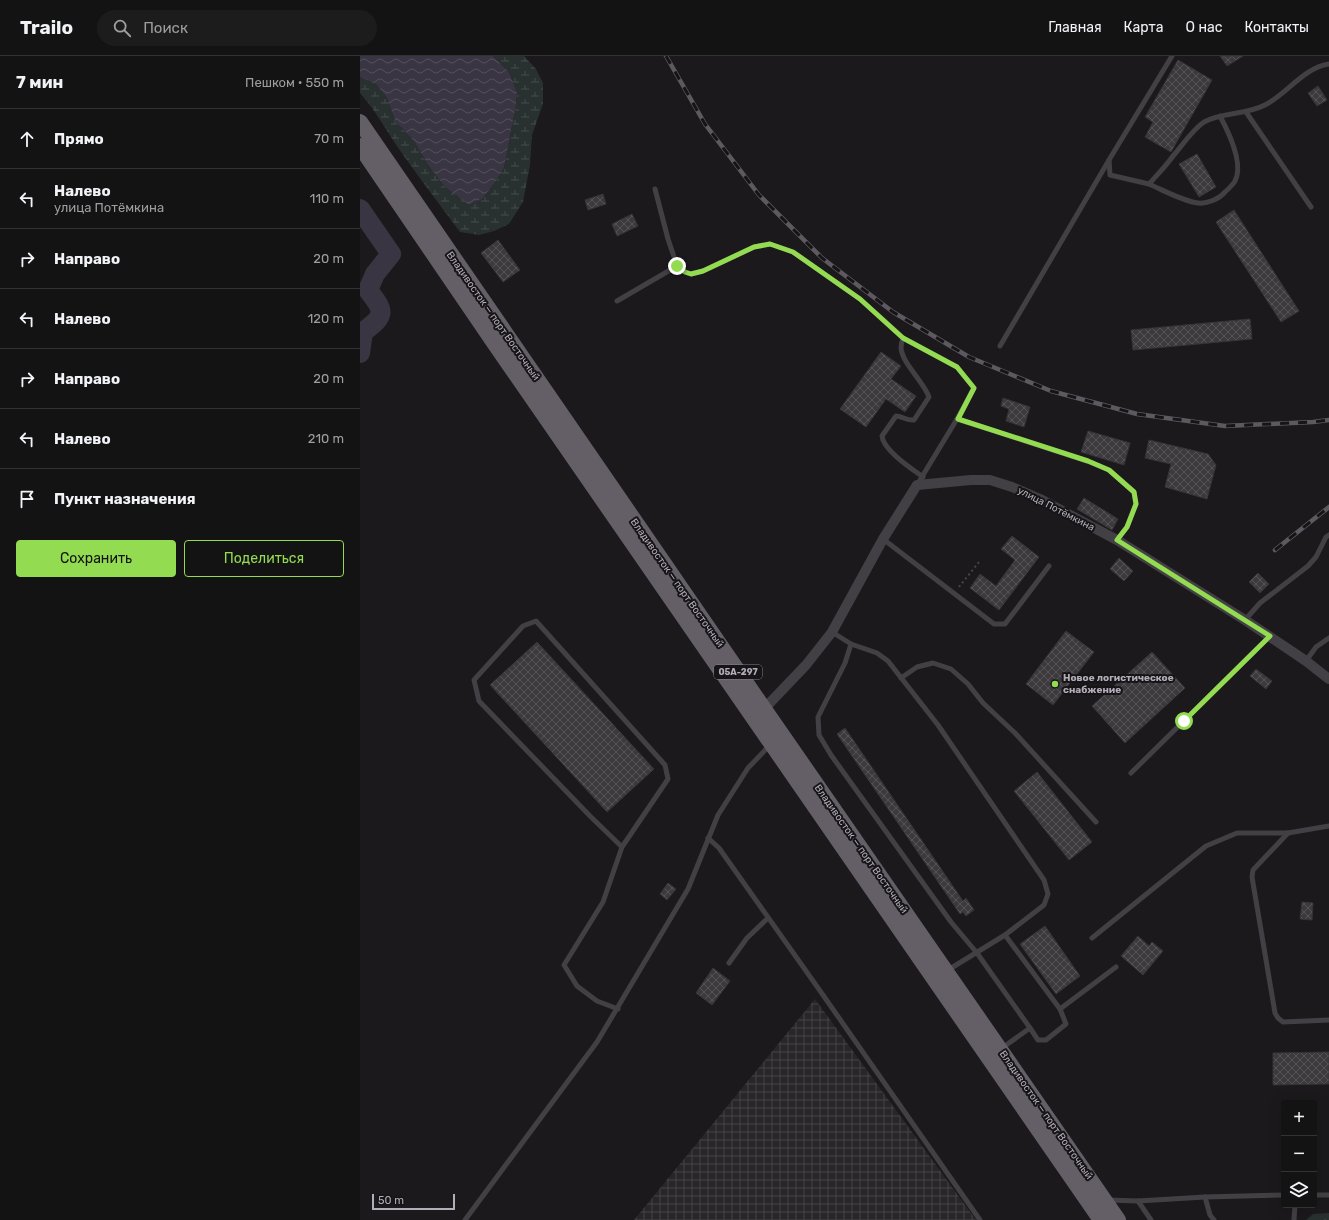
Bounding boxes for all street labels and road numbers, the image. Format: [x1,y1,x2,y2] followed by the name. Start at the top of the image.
[444,249,542,383] street label: Владивосток — порт Восточный
[1016,484,1096,534] street label: улица Потёмкина
[628,516,726,650] street label: Владивосток — порт Восточный
[714,665,762,679] road number: 05А-297
[812,782,910,916] street label: Владивосток — порт Восточный
[997,1048,1095,1182] street label: Владивосток — порт Восточный

